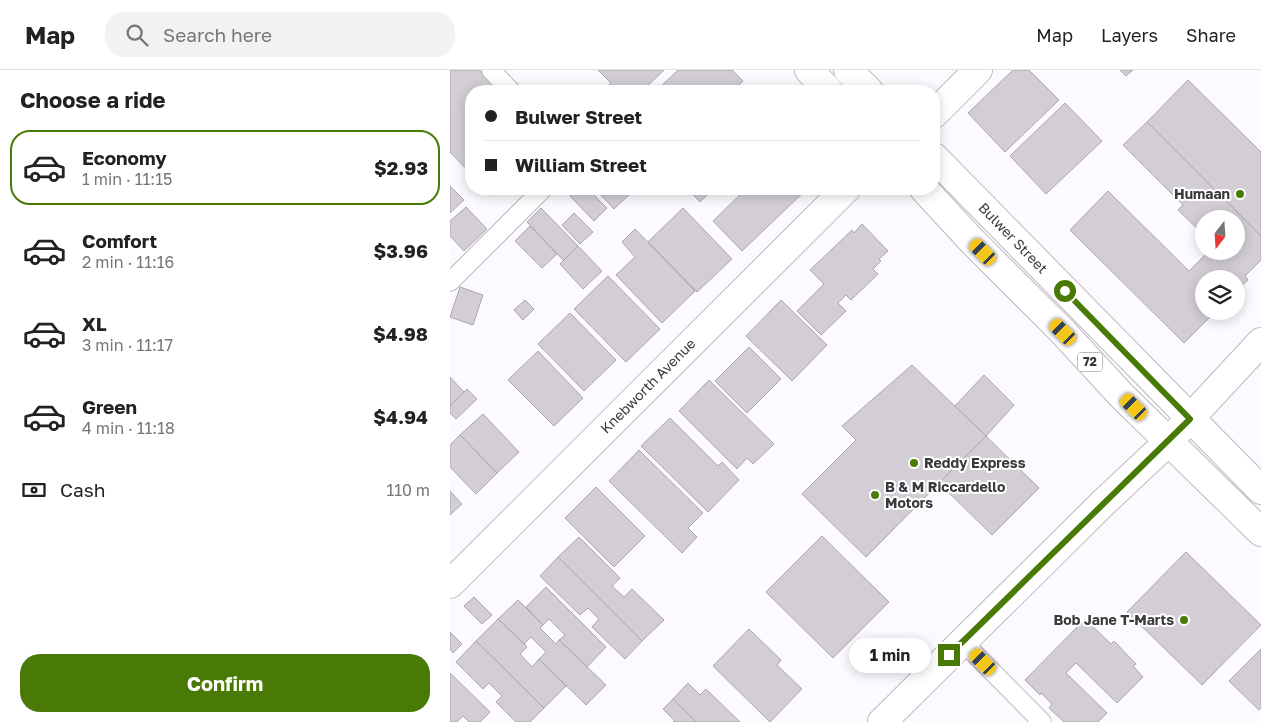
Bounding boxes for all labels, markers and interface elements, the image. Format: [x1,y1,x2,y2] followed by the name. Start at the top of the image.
[105,12,455,57] search box
[25,20,75,49] text: Map
[123,21,151,49] icon: search
[163,23,272,46] text: Search here
[1036,24,1073,46] text: Map
[1101,24,1158,46] text: Layers
[1186,24,1236,46] text: Share
[20,86,166,113] text: Choose a ride
[515,105,642,128] text: Bulwer Street
[22,145,67,190] icon: car
[82,146,167,169] text: Economy
[515,153,647,176] text: William Street
[374,156,428,179] text: $2.93
[82,169,172,189] text: 1 min · 11:15
[1174,185,1230,202] place label: Humaan
[1234,188,1246,200] marker: Humaan
[975,199,1051,277] street label: Bulwer Street
[1195,210,1245,260] north arrow
[1195,210,1245,320] map controls
[22,228,67,273] icon: car
[82,229,157,252] text: Comfort
[967,236,998,268] car
[373,239,428,262] text: $3.96
[82,252,174,272] text: 2 min · 11:16
[1195,270,1245,320] button: layers
[1054,280,1076,302] route start
[22,311,67,356] icon: car
[82,312,107,335] text: XL
[1047,316,1078,348] car
[373,322,428,345] text: $4.98
[82,335,173,355] text: 3 min · 11:17
[597,335,699,437] street label: Knebworth Avenue
[1078,352,1102,372] road number: 72
[1118,391,1149,423] car
[22,394,67,439] icon: car
[82,395,137,418] text: Green
[373,405,428,428] text: $4.94
[82,418,175,438] text: 4 min · 11:18
[924,454,1026,471] place label: Reddy Express
[908,457,920,469] marker: Reddy Express
[20,476,48,504] icon: cash
[60,478,105,501] text: Cash
[885,478,1005,511] place label: B & M Riccardello Motors
[386,480,430,500] text: 110 m
[869,489,881,501] marker: B & M Riccardello Motors
[1053,611,1174,628] place label: Bob Jane T-Marts
[1178,614,1190,626] marker: Bob Jane T-Marts
[849,638,932,672] callout: 1 min
[938,644,960,666] route end
[870,645,910,665] text: 1 min
[967,646,998,678] car
[20,654,430,712] button: Confirm

